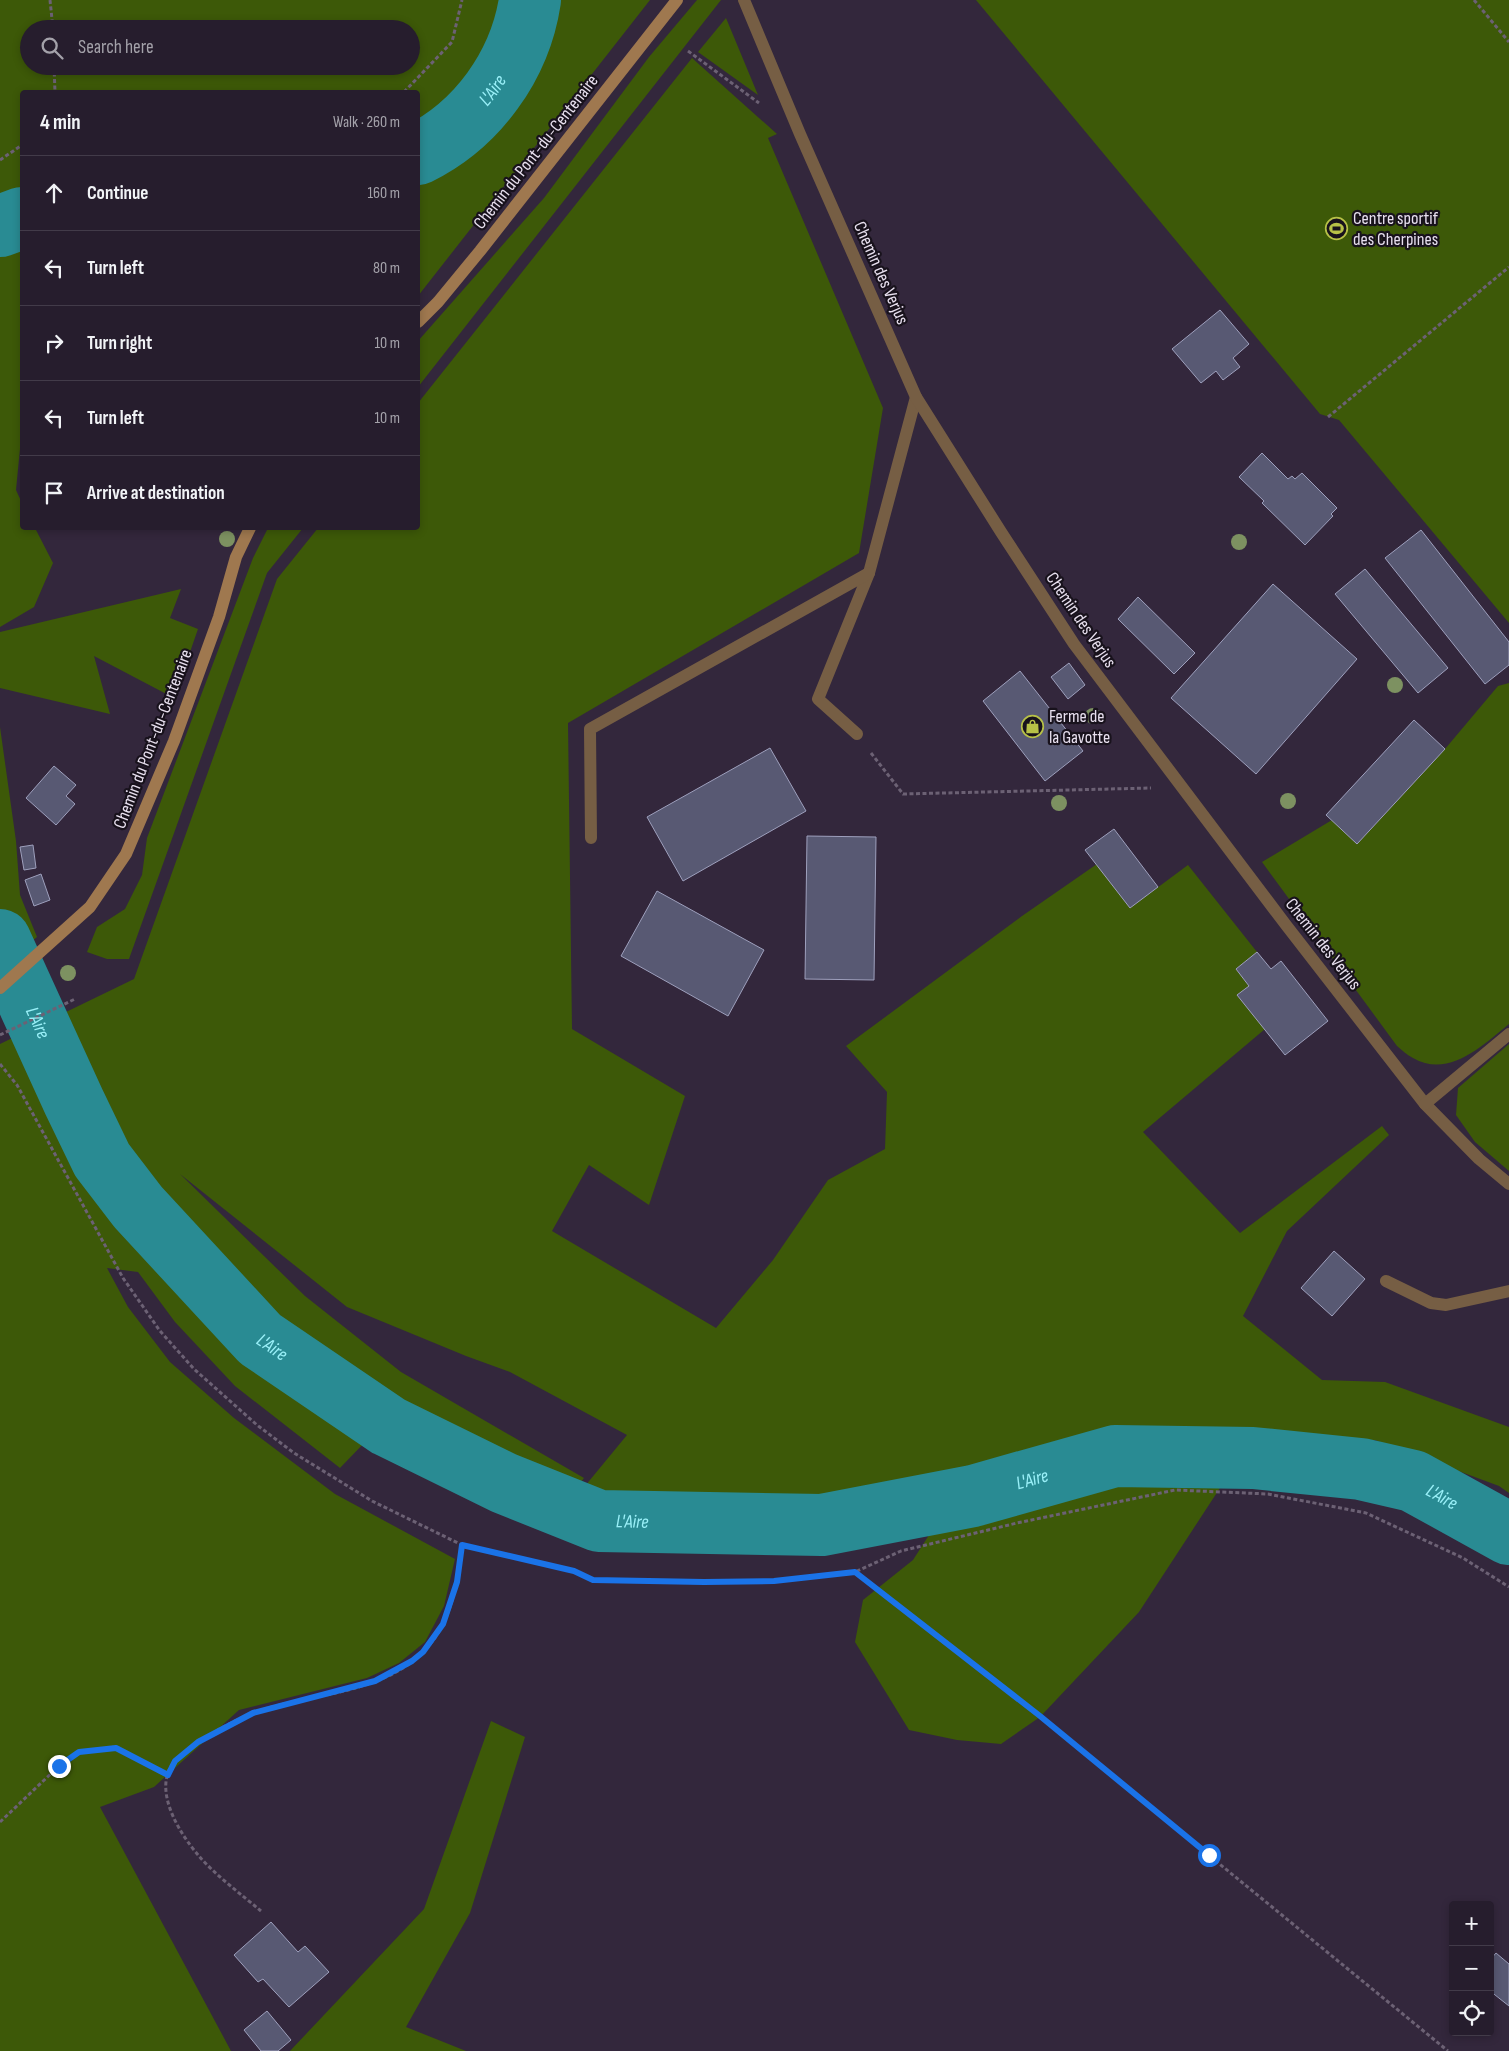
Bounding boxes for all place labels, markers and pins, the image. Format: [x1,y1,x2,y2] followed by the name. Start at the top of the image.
[1353,208,1439,250] place label: Centre sportif des Cherpines
[1325,216,1349,240] sports icon: Centre sportif des Cherpines
[1049,706,1110,748] place label: Ferme de la Gavotte
[1021,714,1045,738] shop icon: Ferme de la Gavotte

